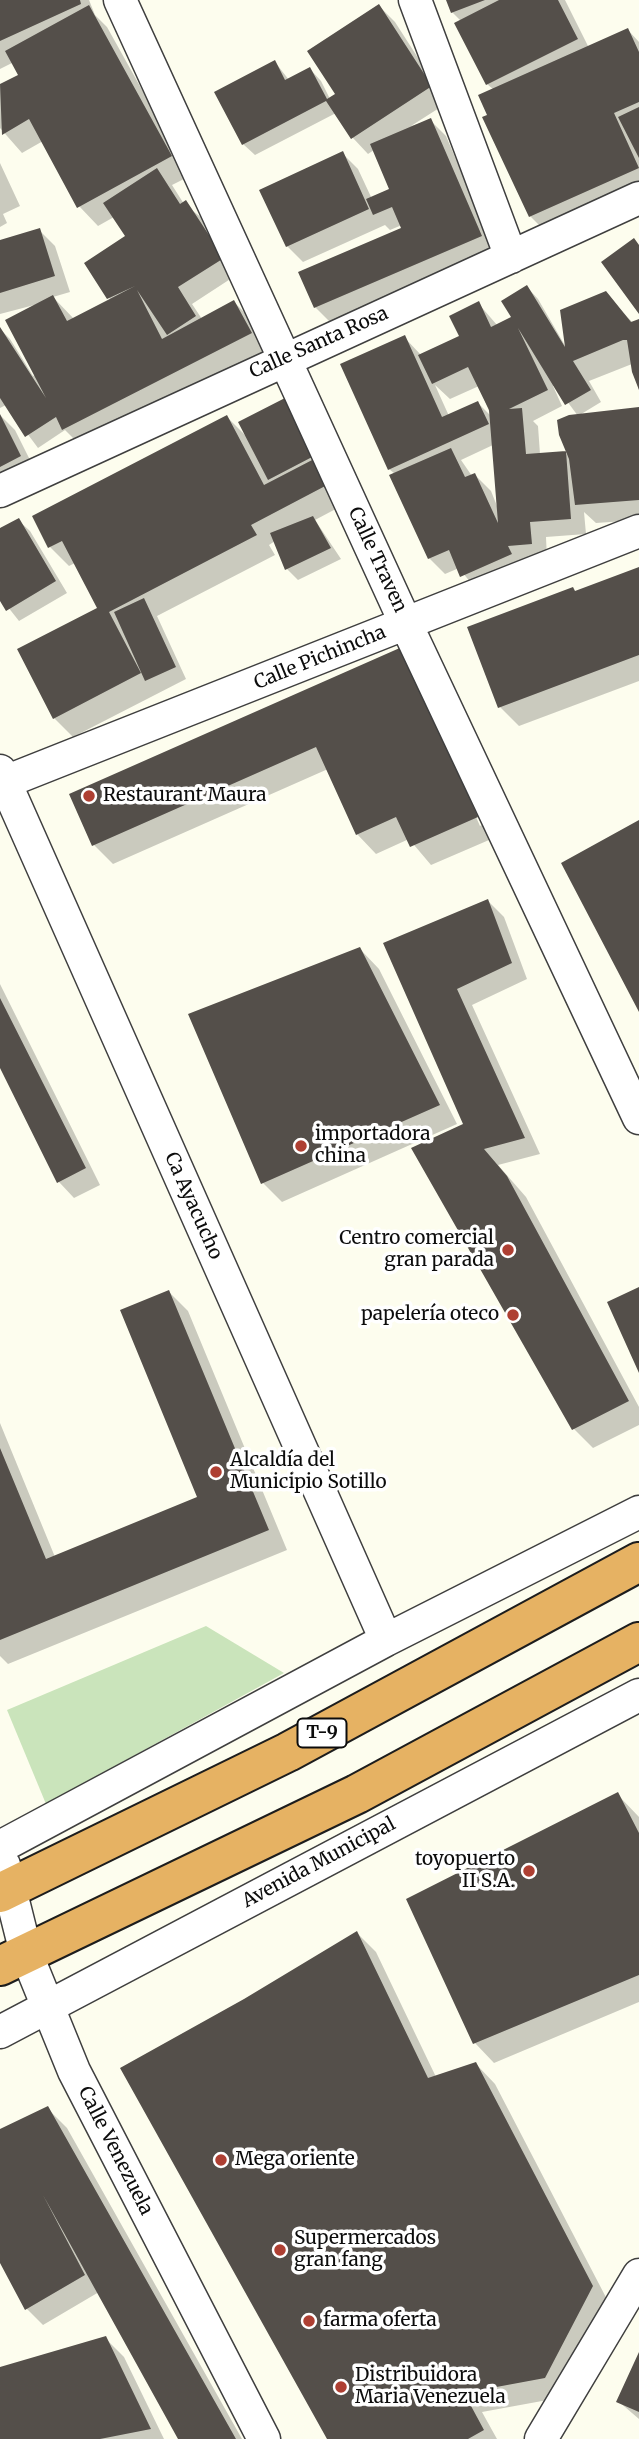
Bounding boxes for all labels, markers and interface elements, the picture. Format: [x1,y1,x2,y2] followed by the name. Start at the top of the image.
[246,302,392,384] street label: Calle Santa Rosa
[343,504,411,616] street label: Calle Traven
[251,621,389,695] street label: Calle Pichincha
[103,785,267,807] place label: Restaurant Maura
[81,788,97,804] marker: Restaurant Maura
[315,1124,430,1168] place label: importadora china
[293,1138,309,1154] marker: importadora china
[159,1149,227,1263] street label: Ca Ayacucho
[339,1228,494,1272] place label: Centro comercial gran parada
[500,1242,516,1258] marker: Centro comercial gran parada
[361,1304,499,1326] place label: papelería oteco
[505,1307,521,1323] marker: papelería oteco
[230,1450,387,1494] place label: Alcaldía del Municipio Sotillo
[208,1464,224,1480] marker: Alcaldía del Municipio Sotillo
[298,1718,346,1748] road number: T-9
[239,1813,399,1913] street label: Avenida Municipal
[415,1849,515,1893] place label: toyopuerto II S.A.
[521,1863,537,1879] marker: toyopuerto II S.A.
[73,2083,157,2219] street label: Calle Venezuela
[235,2149,355,2171] place label: Mega oriente
[213,2152,229,2168] marker: Mega oriente
[294,2228,436,2272] place label: Supermercados gran fang
[272,2242,288,2258] marker: Supermercados gran fang
[323,2310,437,2332] place label: farma oferta
[301,2313,317,2329] marker: farma oferta
[355,2365,506,2409] place label: Distribuidora Maria Venezuela
[333,2379,349,2395] marker: Distribuidora Maria Venezuela

